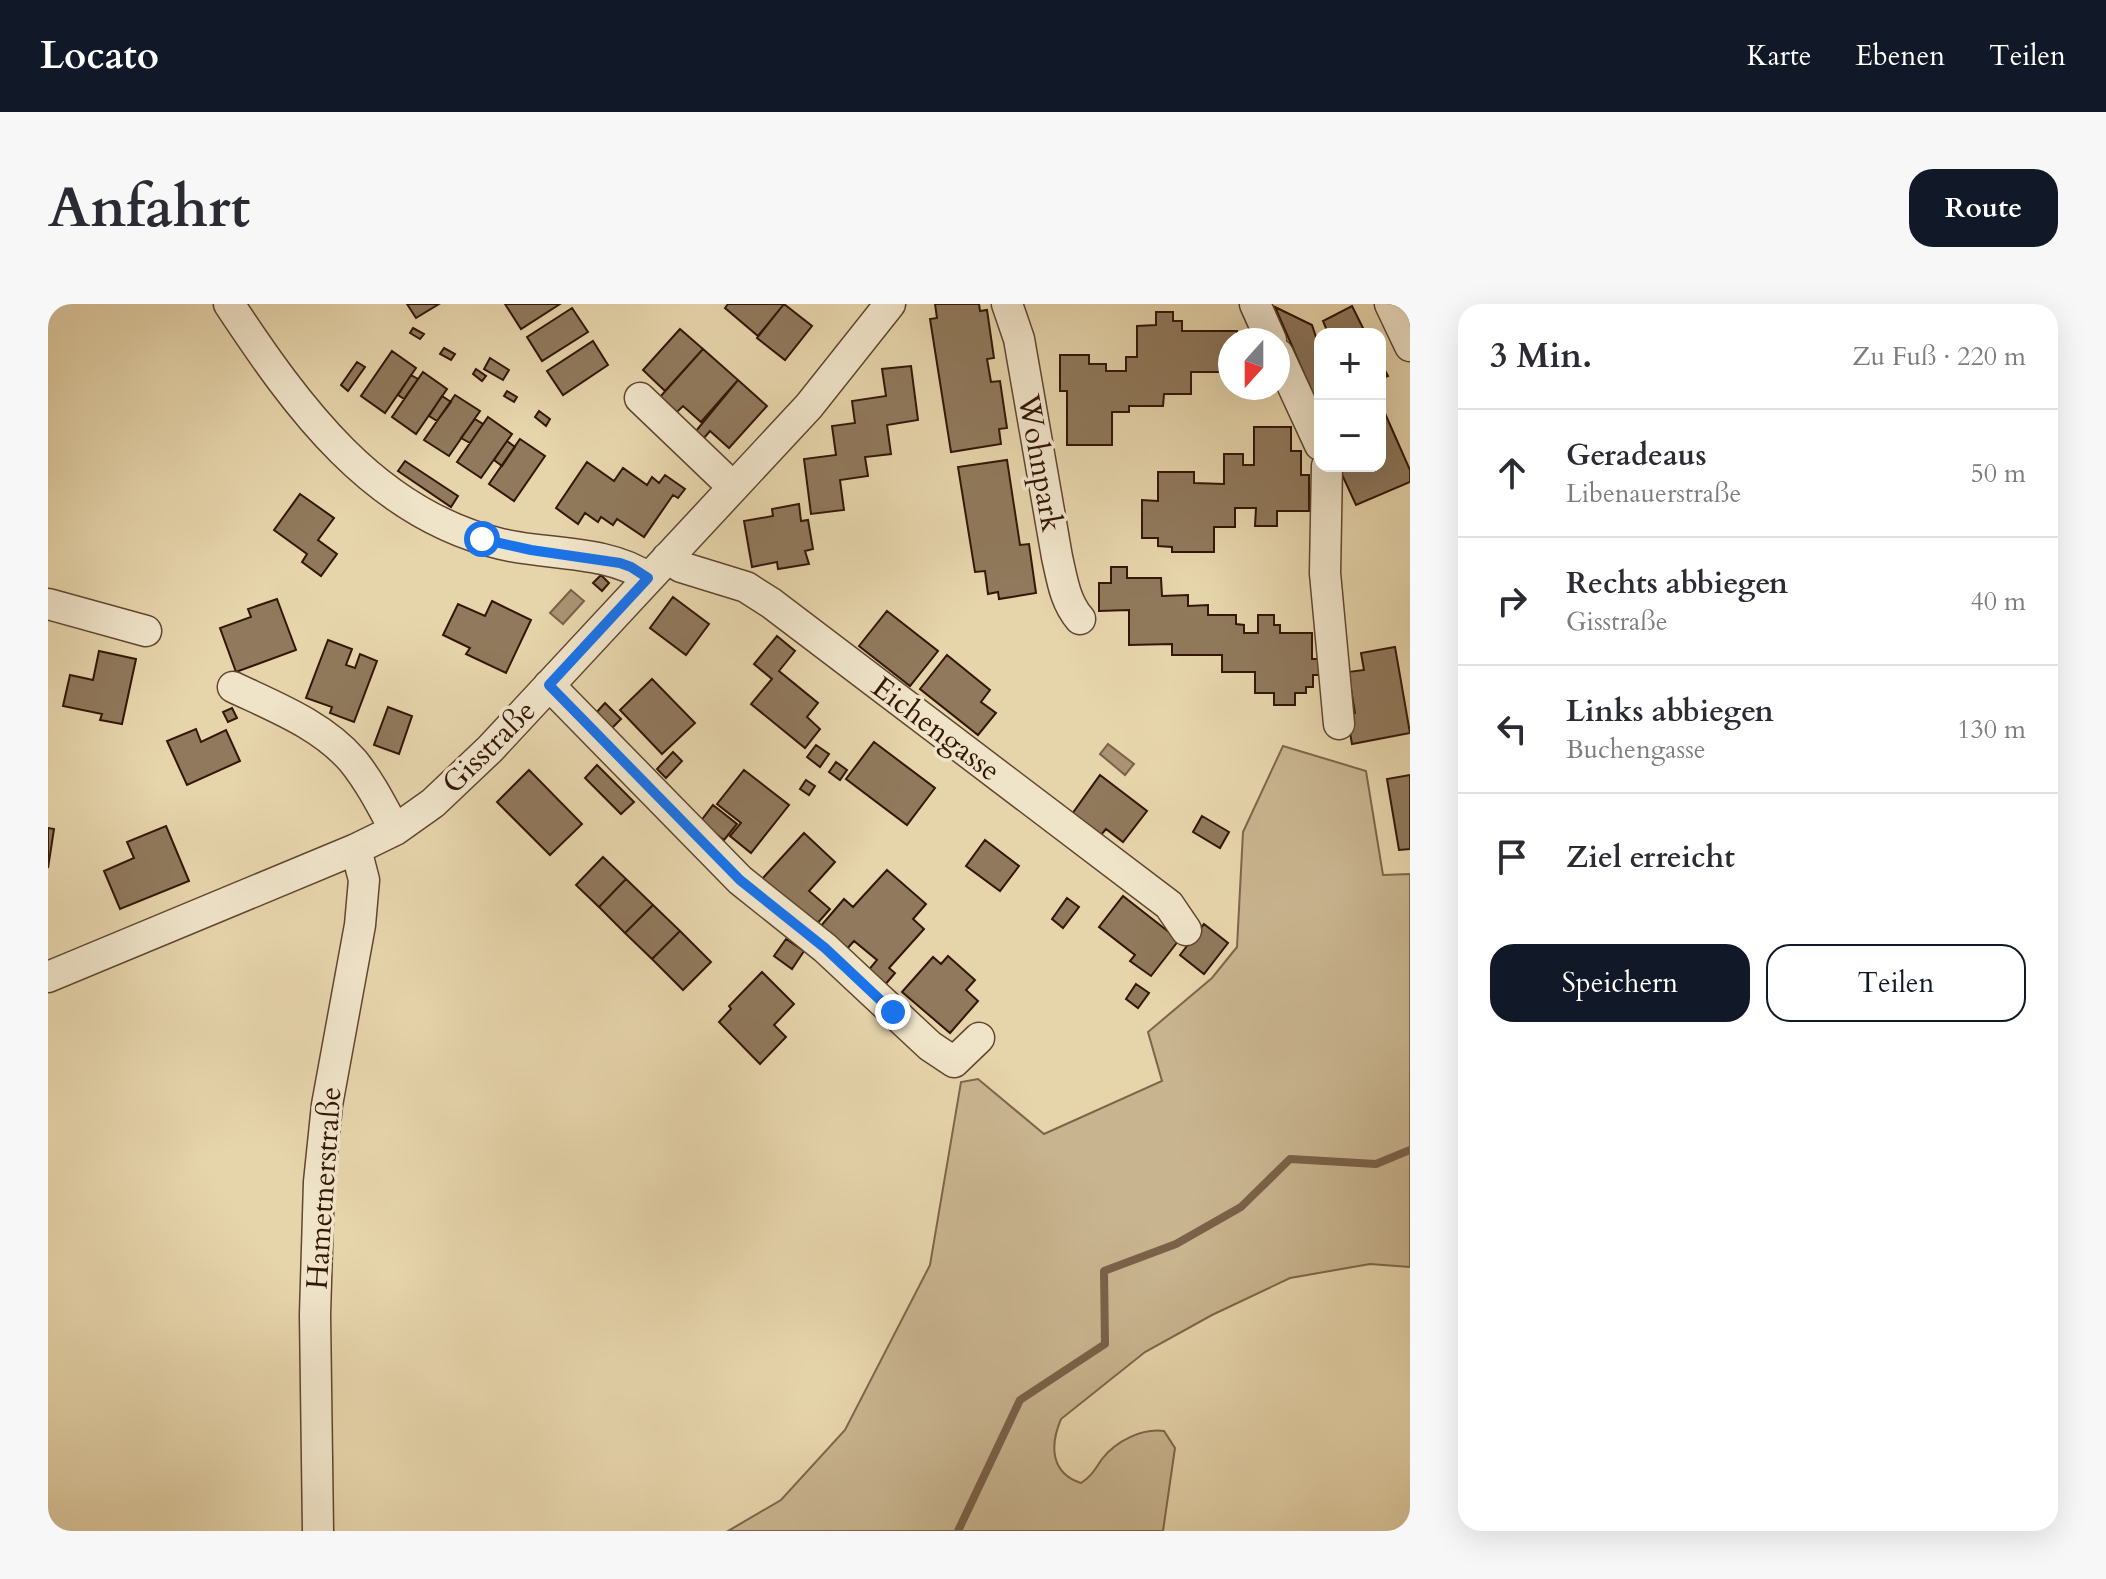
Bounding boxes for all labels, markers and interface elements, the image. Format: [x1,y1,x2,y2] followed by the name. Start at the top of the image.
[40,30,159,82] text: Locato
[1747,37,1812,75] text: Karte
[1856,37,1945,75] text: Ebenen
[1989,37,2066,75] text: Teilen
[1909,169,2058,247] button: Route
[48,171,250,246] text: Anfahrt
[1218,328,1290,400] north arrow
[1314,328,1386,472] map controls
[1314,328,1386,400] button: +
[1490,333,1592,379] text: 3 Min.
[1852,339,2026,374] text: Zu Fuß · 220 m
[1008,390,1072,535] street label: Wohnpark
[1314,400,1386,472] button: −
[1566,435,1707,476] text: Geradeaus
[1490,451,1534,495] icon: ahead
[1970,456,2026,491] text: 50 m
[1566,476,1741,511] text: Libenauerstraße
[464,521,500,557] route start
[1566,563,1788,604] text: Rechts abbiegen
[1490,579,1534,623] icon: right
[1970,584,2026,619] text: 40 m
[1566,604,1668,639] text: Gisstraße
[863,667,1009,791] street label: Eichengasse
[433,691,545,803] street label: Gisstraße
[1566,691,1774,732] text: Links abbiegen
[1490,707,1534,751] icon: left
[1957,712,2026,747] text: 130 m
[1566,732,1706,767] text: Buchengasse
[1490,835,1534,879] icon: arrive
[1566,837,1735,878] text: Ziel erreicht
[1490,944,1750,1022] button: Speichern
[1766,944,2026,1022] button: Teilen
[875,994,911,1030] route end
[296,1085,352,1291] street label: Hametnerstraße

